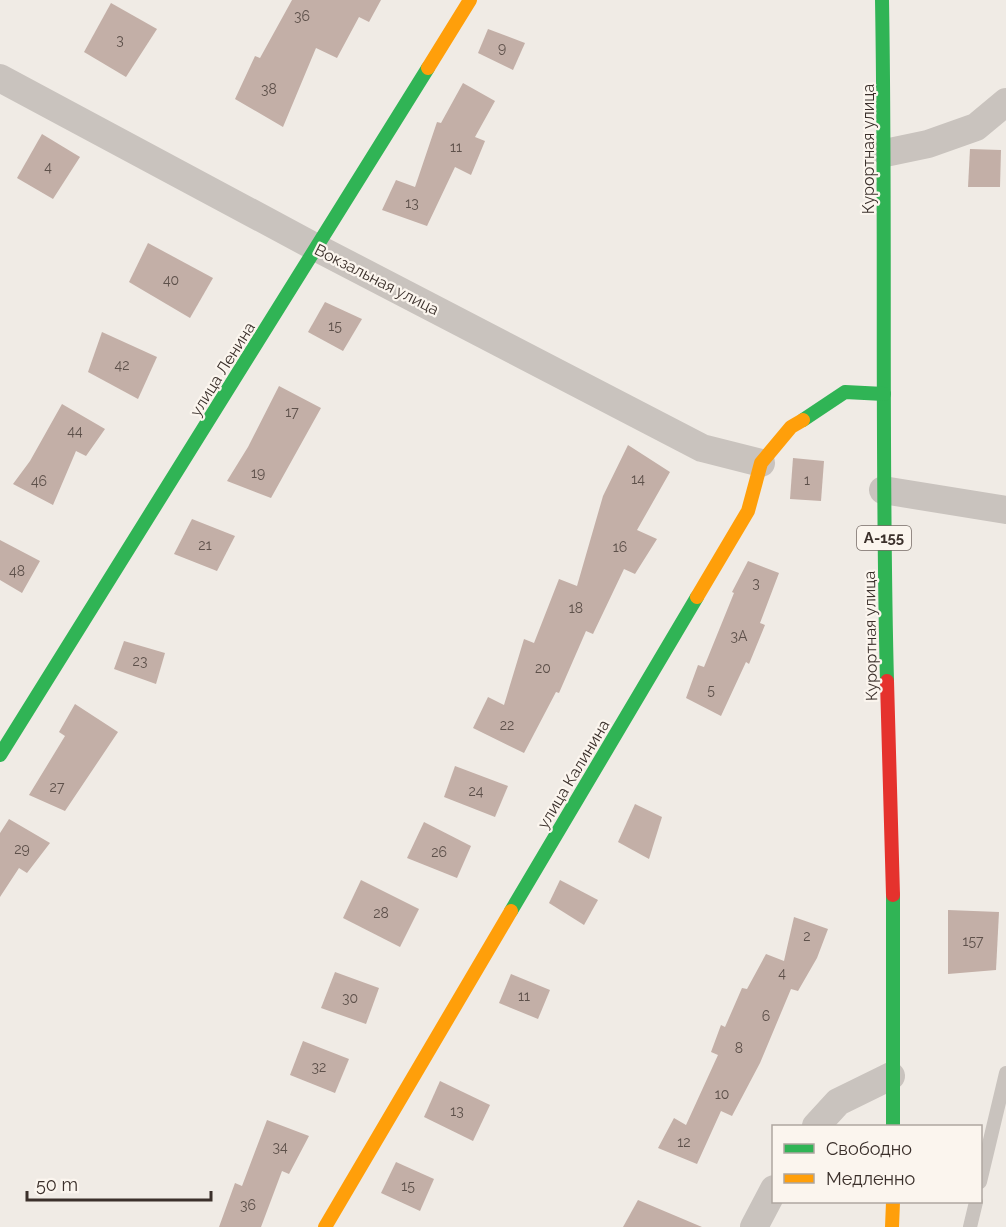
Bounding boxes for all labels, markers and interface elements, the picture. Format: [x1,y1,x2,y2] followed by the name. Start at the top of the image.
[294,8,310,24] house number: 36
[116,32,124,48] house number: 3
[498,40,506,56] house number: 9
[261,81,277,97] house number: 38
[859,84,878,214] street label: Курортная улица
[450,139,462,155] house number: 11
[44,159,52,175] house number: 4
[405,195,419,211] house number: 13
[312,240,442,319] street label: Вокзальная улица
[163,272,179,288] house number: 40
[328,318,342,334] house number: 15
[186,319,259,420] street label: улица Ленина
[115,357,129,373] house number: 42
[285,404,299,420] house number: 17
[67,423,83,439] house number: 44
[251,465,265,481] house number: 19
[631,471,645,487] house number: 14
[804,472,810,488] house number: 1
[31,473,47,489] house number: 46
[857,526,911,550] road number: А-155
[198,537,212,553] house number: 21
[613,539,627,555] house number: 16
[9,563,25,579] house number: 48
[860,571,881,701] street label: Курортная улица
[752,575,760,591] house number: 3
[569,600,583,616] house number: 18
[731,628,748,644] house number: 3А
[133,653,147,669] house number: 23
[535,660,551,676] house number: 20
[707,682,715,698] house number: 5
[533,716,613,832] street label: улица Калинина
[500,717,514,733] house number: 22
[50,779,65,795] house number: 27
[469,783,484,799] house number: 24
[14,841,30,857] house number: 29
[431,844,447,860] house number: 26
[373,905,389,921] house number: 28
[803,928,811,944] house number: 2
[962,933,984,949] house number: 157
[778,965,786,981] house number: 4
[518,988,530,1004] house number: 11
[342,990,358,1006] house number: 30
[762,1008,770,1024] house number: 6
[735,1040,743,1056] house number: 8
[312,1059,326,1075] house number: 32
[715,1086,729,1102] house number: 10
[450,1103,464,1119] house number: 13
[772,1125,982,1203] legend
[677,1134,691,1150] house number: 12
[826,1138,912,1159] text: Свободно
[272,1139,288,1155] house number: 34
[27,1164,212,1202] scale bar
[826,1168,915,1189] text: Медленно
[36,1174,78,1195] text: 50 m
[401,1178,415,1194] house number: 15
[240,1197,256,1213] house number: 36

